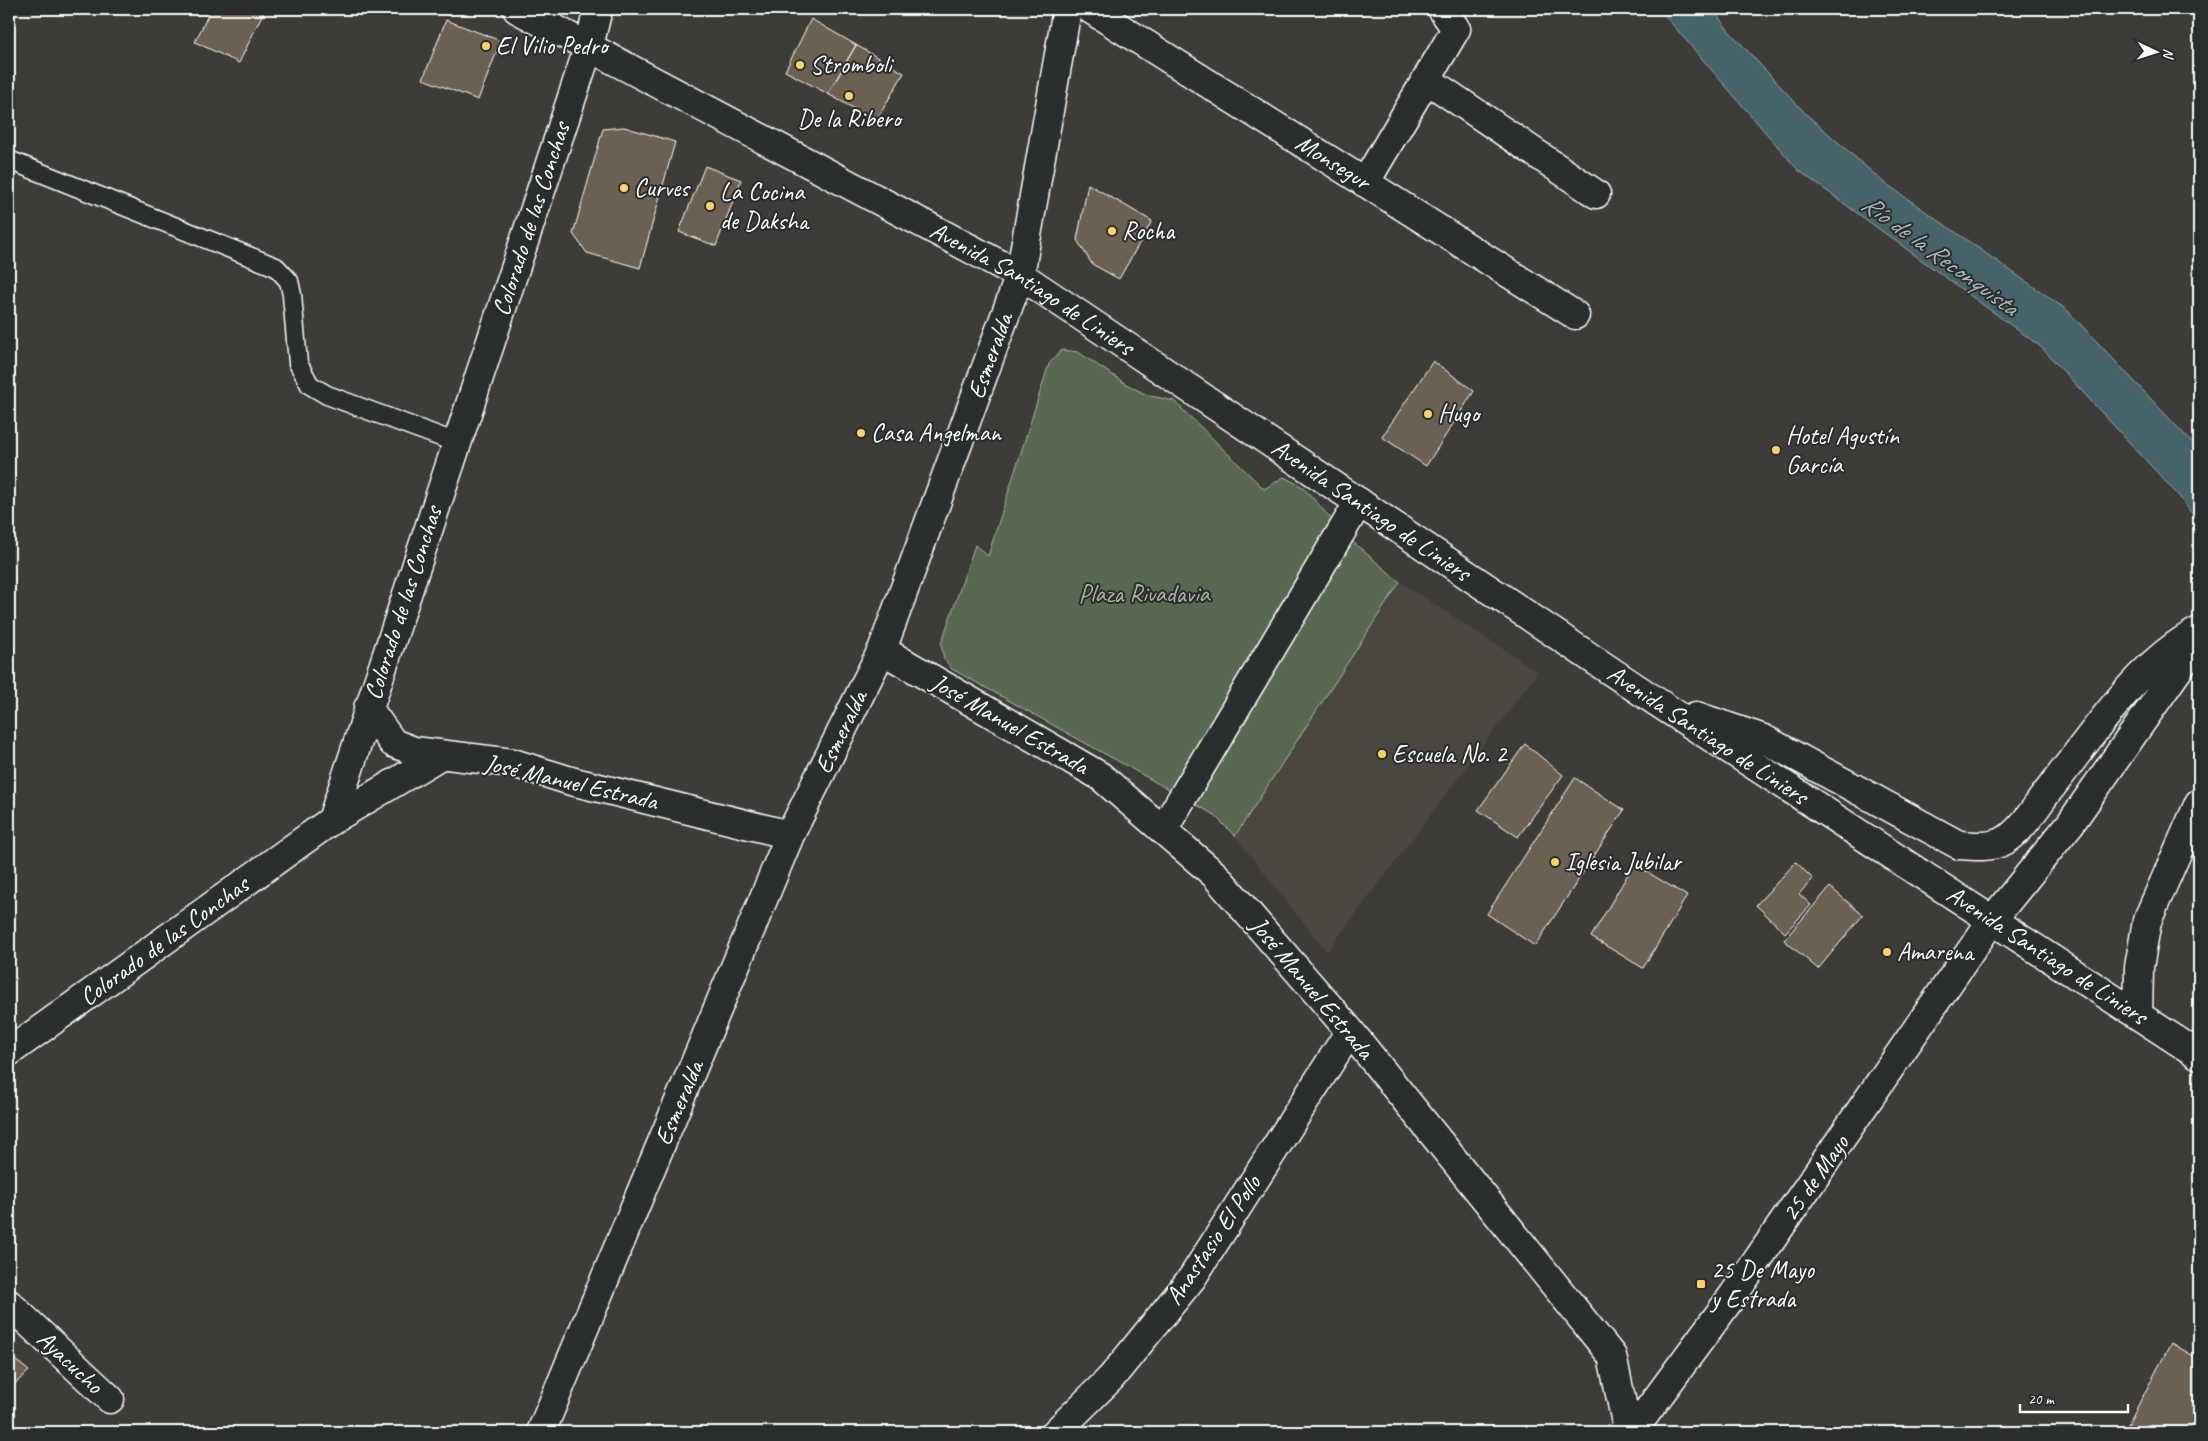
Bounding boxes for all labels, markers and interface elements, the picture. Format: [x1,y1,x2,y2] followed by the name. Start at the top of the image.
[2130,28,2180,78] north arrow
[496,30,610,62] place label: El Vilio Pedro
[480,40,492,52] marker: El Vilio Pedro
[2160,48,2177,60] text: N
[810,49,895,81] place label: Stromboli
[794,59,806,71] marker: Stromboli
[843,90,855,102] marker: De la Ribero
[797,103,904,135] place label: De la Ribero
[485,116,578,320] street label: Colorado de las Conchas
[1290,127,1379,199] street label: Monsegur
[634,172,691,204] place label: Curves
[720,176,811,237] place label: La Cocina de Daksha
[618,182,630,194] marker: Curves
[1855,187,2027,324] water label: Río de la Reconquista
[704,200,716,212] marker: La Cocina de Daksha
[925,214,1142,364] street label: Avenida Santiago de Liniers
[1122,215,1176,247] place label: Rocha
[1106,225,1118,237] marker: Rocha
[960,306,1021,403] street label: Esmeralda
[1438,398,1482,430] place label: Hugo
[1422,408,1434,420] marker: Hugo
[871,417,1003,449] place label: Casa Angelman
[1786,420,1900,481] place label: Hotel Agustín García
[855,427,867,439] marker: Casa Angelman
[1266,432,1478,590] street label: Avenida Santiago de Liniers
[1770,444,1782,456] marker: Hotel Agustín García
[357,500,450,704] street label: Colorado de las Conchas
[1078,578,1212,610] park label: Plaza Rivadavia
[1601,657,1816,813] street label: Avenida Santiago de Liniers
[925,666,1096,783] street label: José Manuel Estrada
[807,683,876,779] street label: Esmeralda
[1392,738,1508,770] place label: Escuela No. 2
[480,746,663,818] street label: José Manuel Estrada
[1376,748,1388,760] marker: Escuela No. 2
[1565,846,1683,878] place label: Iglesia Jubilar
[1549,856,1561,868] marker: Iglesia Jubilar
[73,867,257,1013] street label: Colorado de las Conchas
[1941,878,2155,1033] street label: Avenida Santiago de Liniers
[1242,909,1382,1067] street label: José Manuel Estrada
[1897,936,1976,968] place label: Amarena
[1881,946,1893,958] marker: Amarena
[647,1053,712,1150] street label: Esmeralda
[1774,1128,1857,1227] street label: 25 de Mayo
[1158,1168,1269,1311] street label: Anastasio El Pollo
[1709,1254,1815,1315] place label: 25 De Mayo y Estrada
[1695,1278,1707,1290] marker: 25 De Mayo y Estrada
[30,1323,111,1402] street label: Ayacucho
[2020,1381,2128,1413] scale bar
[2028,1390,2055,1409] text: 20 m

